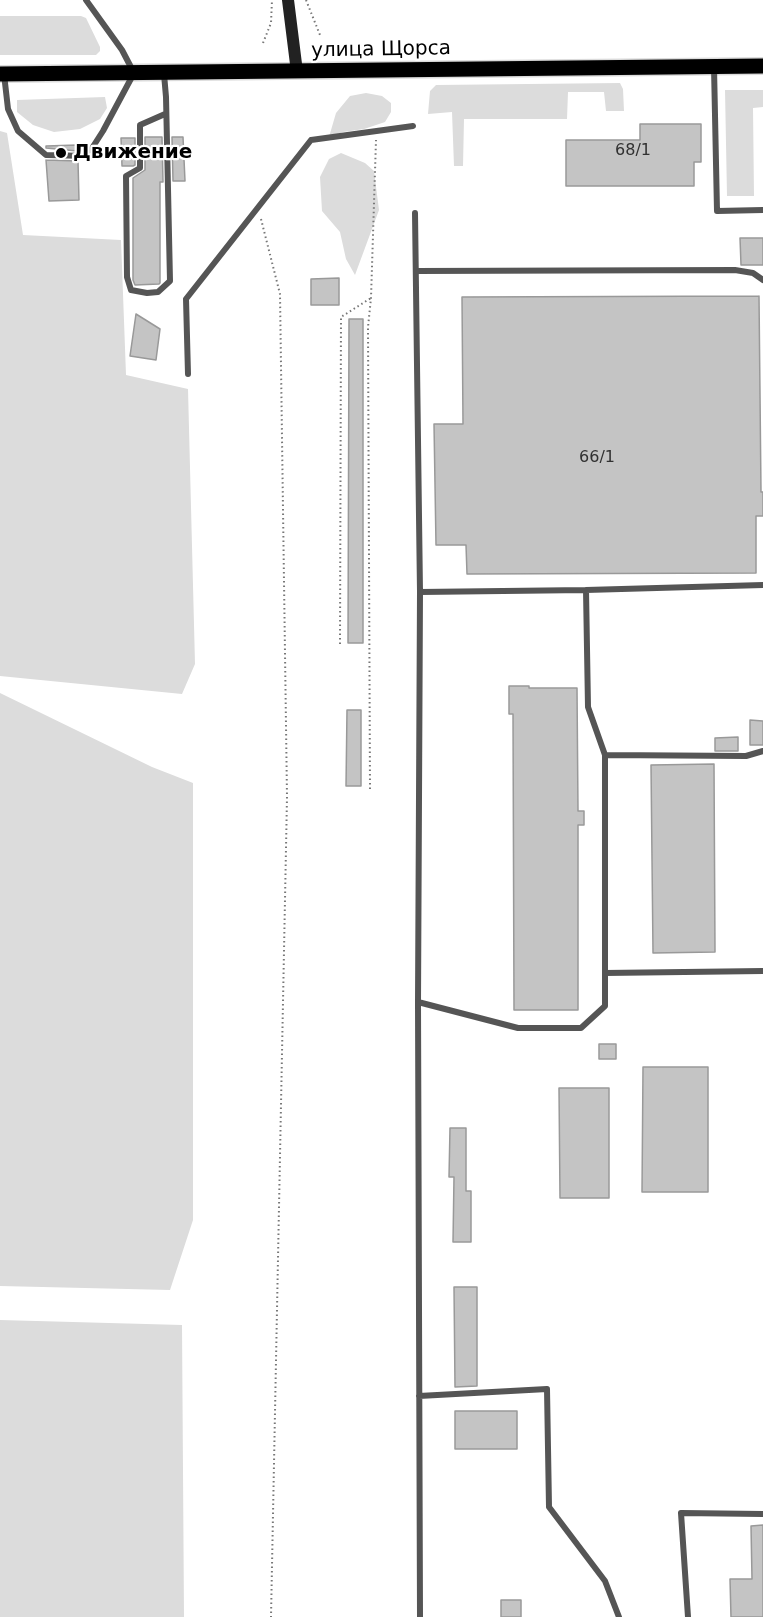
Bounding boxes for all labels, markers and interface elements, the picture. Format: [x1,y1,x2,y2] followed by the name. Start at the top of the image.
[311,37,451,63] street label: улица Щорса
[73,141,192,165] place label: Движение
[615,141,651,161] house number: 68/1
[54,146,68,160] marker: Движение
[579,448,615,468] house number: 66/1

